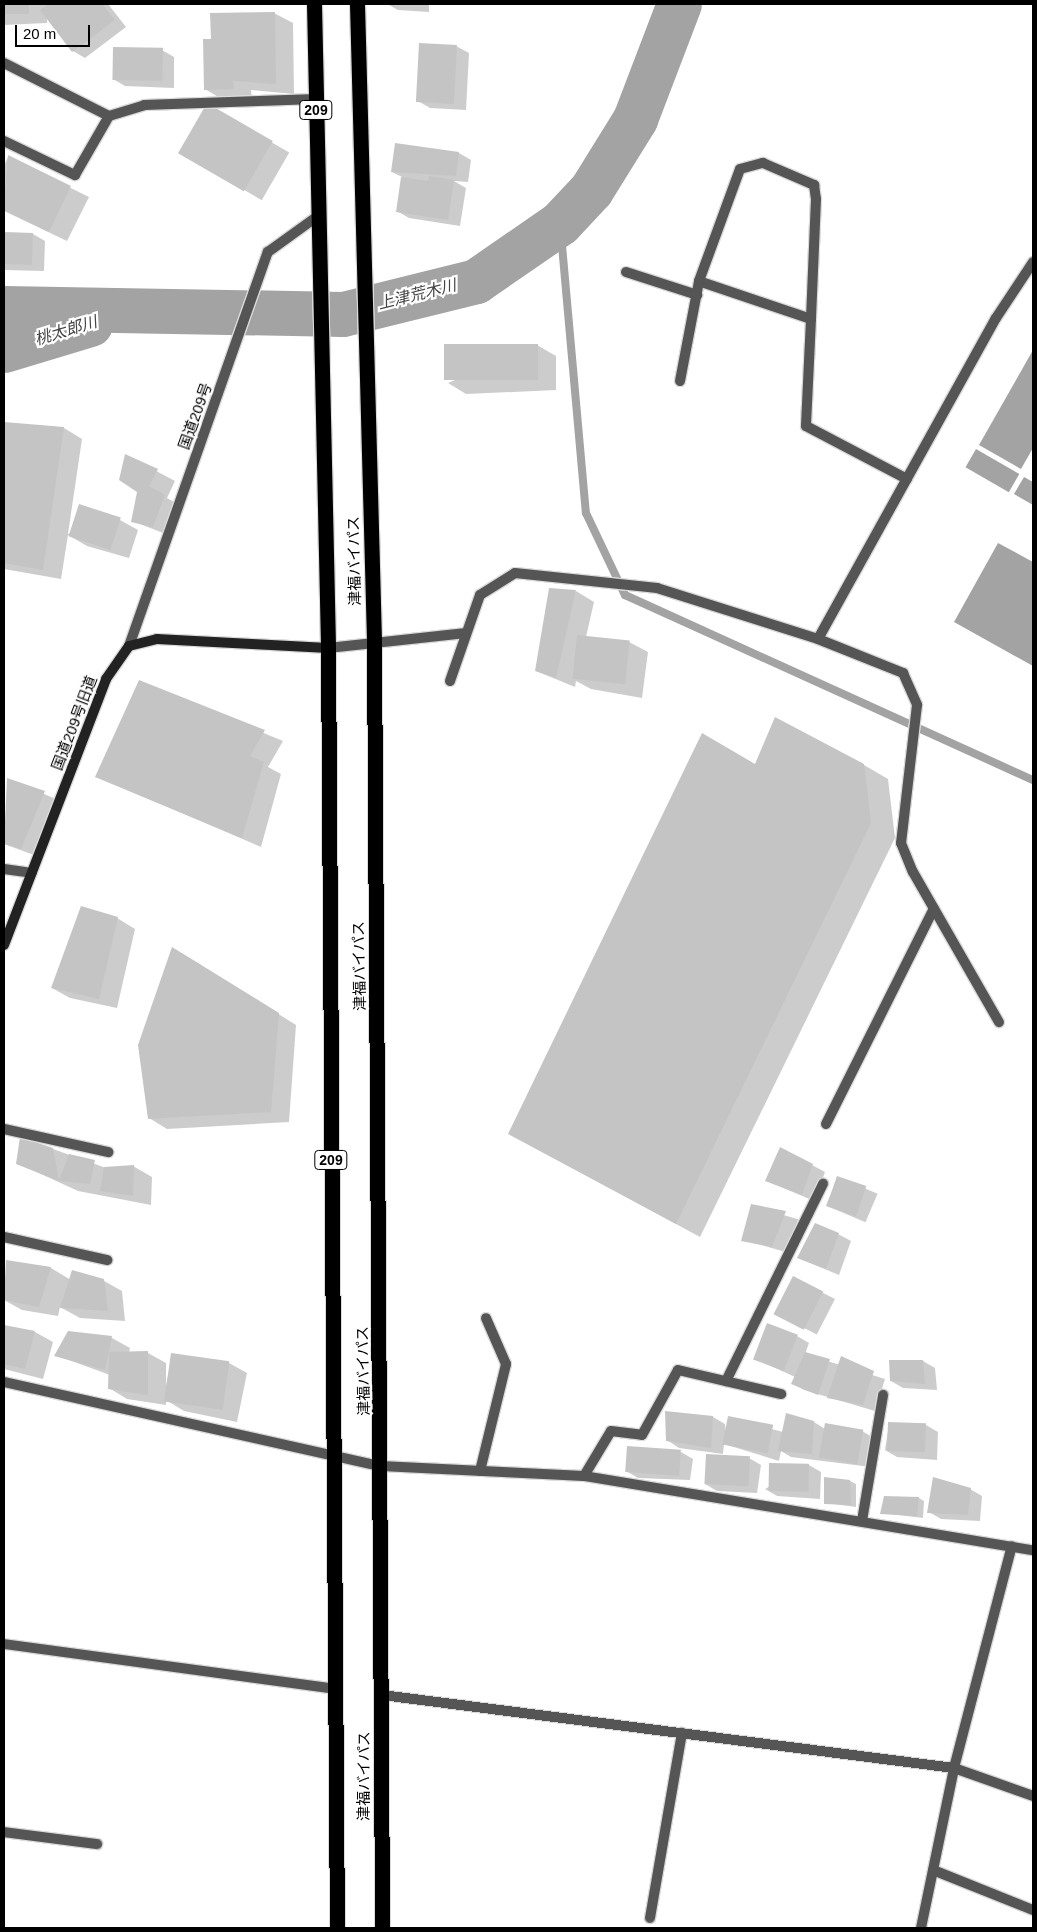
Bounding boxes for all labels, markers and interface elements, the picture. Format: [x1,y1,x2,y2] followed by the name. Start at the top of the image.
[18,15,92,47] scale bar
[23,25,56,42] text: 20 m
[298,98,334,122] road number: 209
[376,276,458,314] water label: 上津荒木川
[33,312,99,350] water label: 桃太郎川
[175,380,215,452] street label: 国道209号
[344,516,364,606] street label: 津福バイパス
[48,673,100,773] street label: 国道209号旧道
[349,921,369,1011] street label: 津福バイパス
[314,1148,348,1172] road number: 209
[353,1326,373,1416] street label: 津福バイパス
[355,1731,373,1821] street label: 津福バイパス

